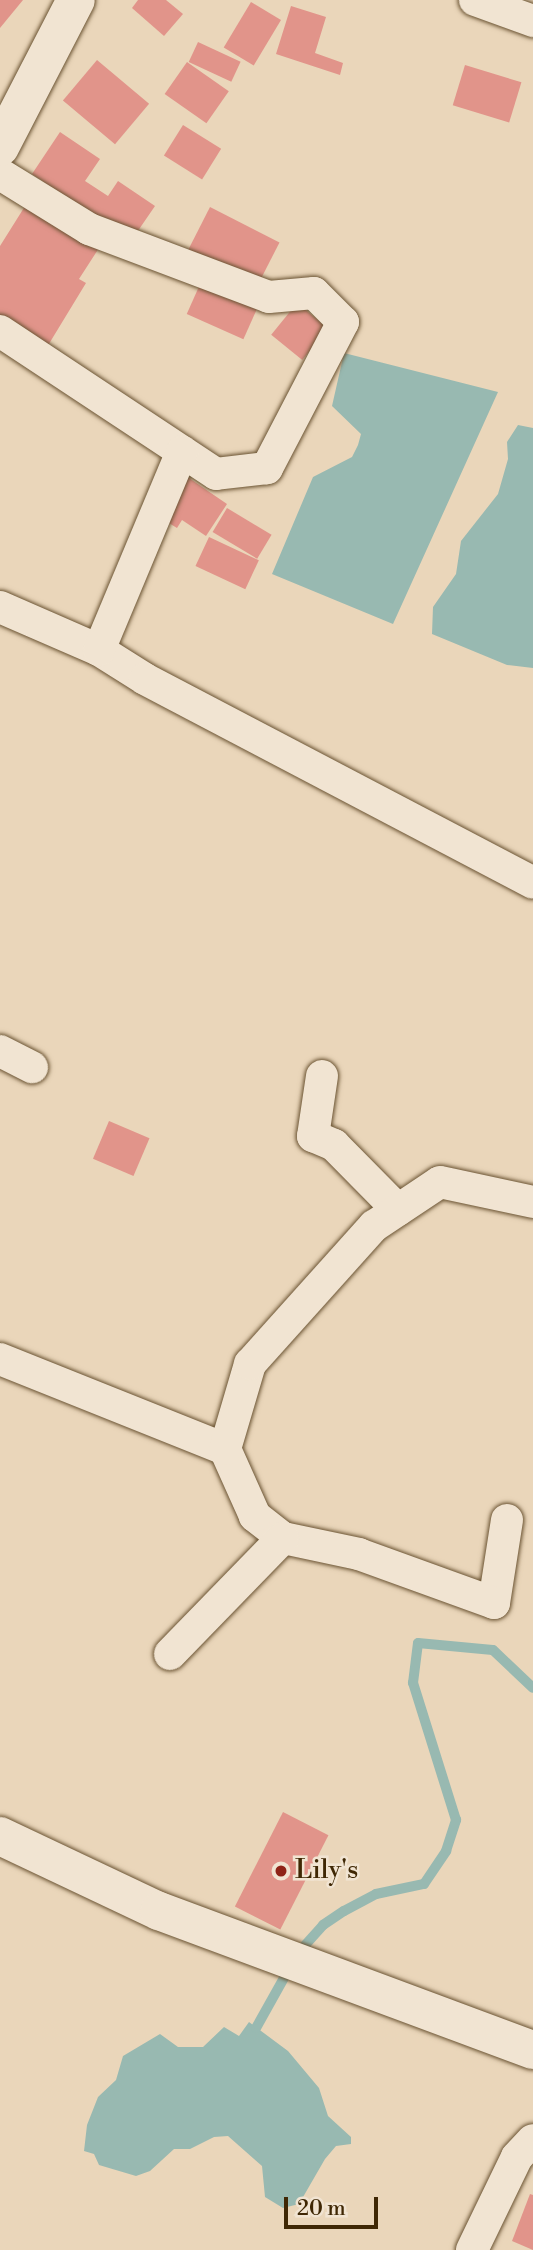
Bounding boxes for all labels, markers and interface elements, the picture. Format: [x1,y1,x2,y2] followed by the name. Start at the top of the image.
[295,1855,358,1887] place label: Lily's
[273,1863,289,1879] marker: Lily's
[288,2184,382,2228] scale bar
[297,2196,346,2222] text: 20 m

